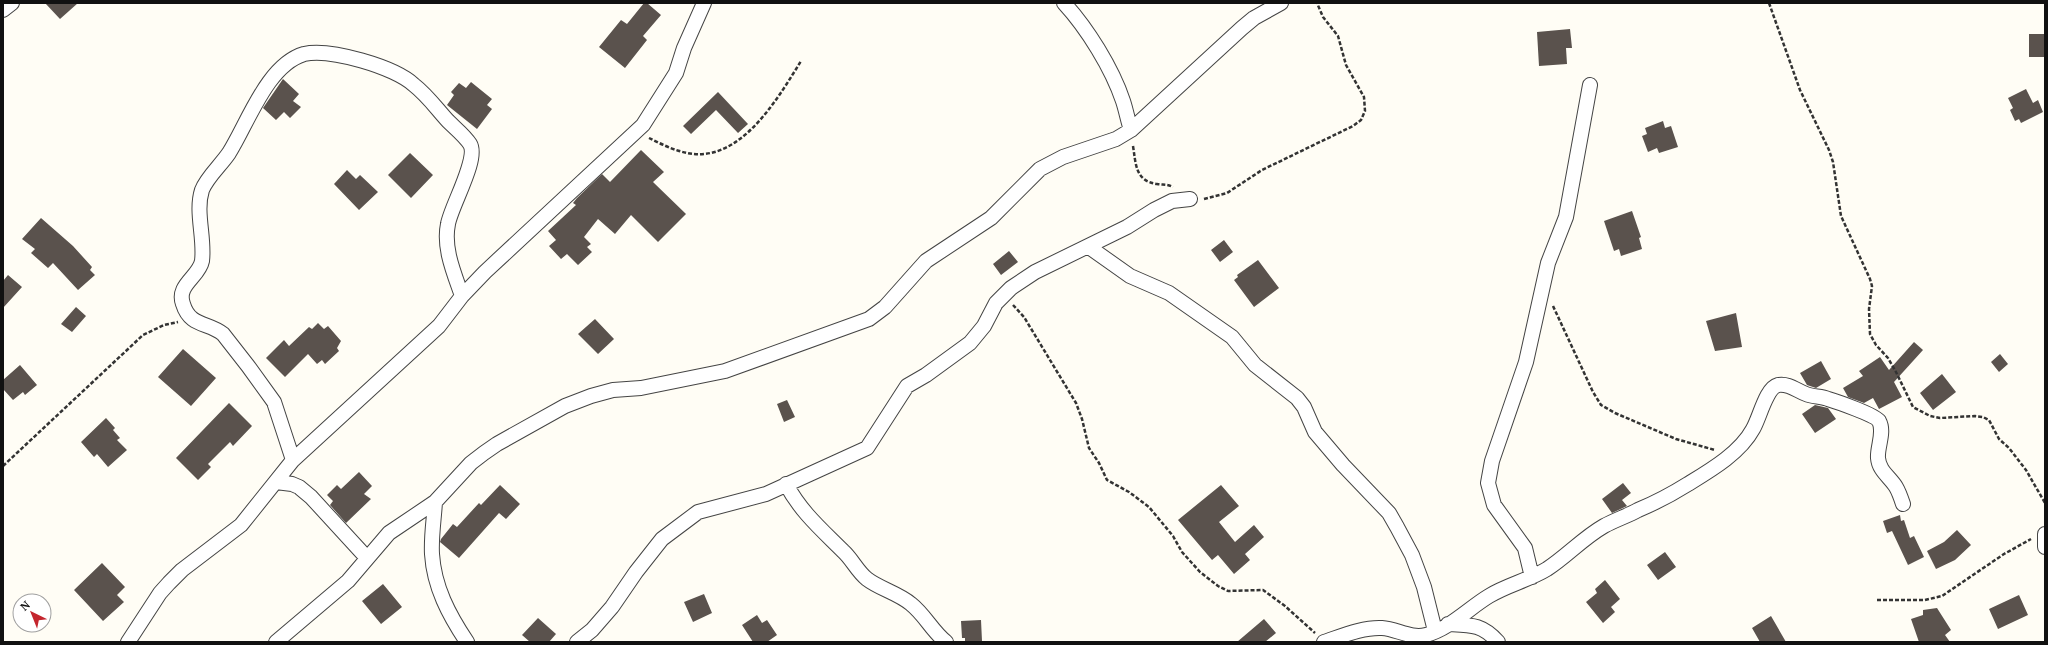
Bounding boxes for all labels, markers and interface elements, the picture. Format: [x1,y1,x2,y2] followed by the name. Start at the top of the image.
[12,593,52,633] north arrow
[17,597,33,614] text: N

